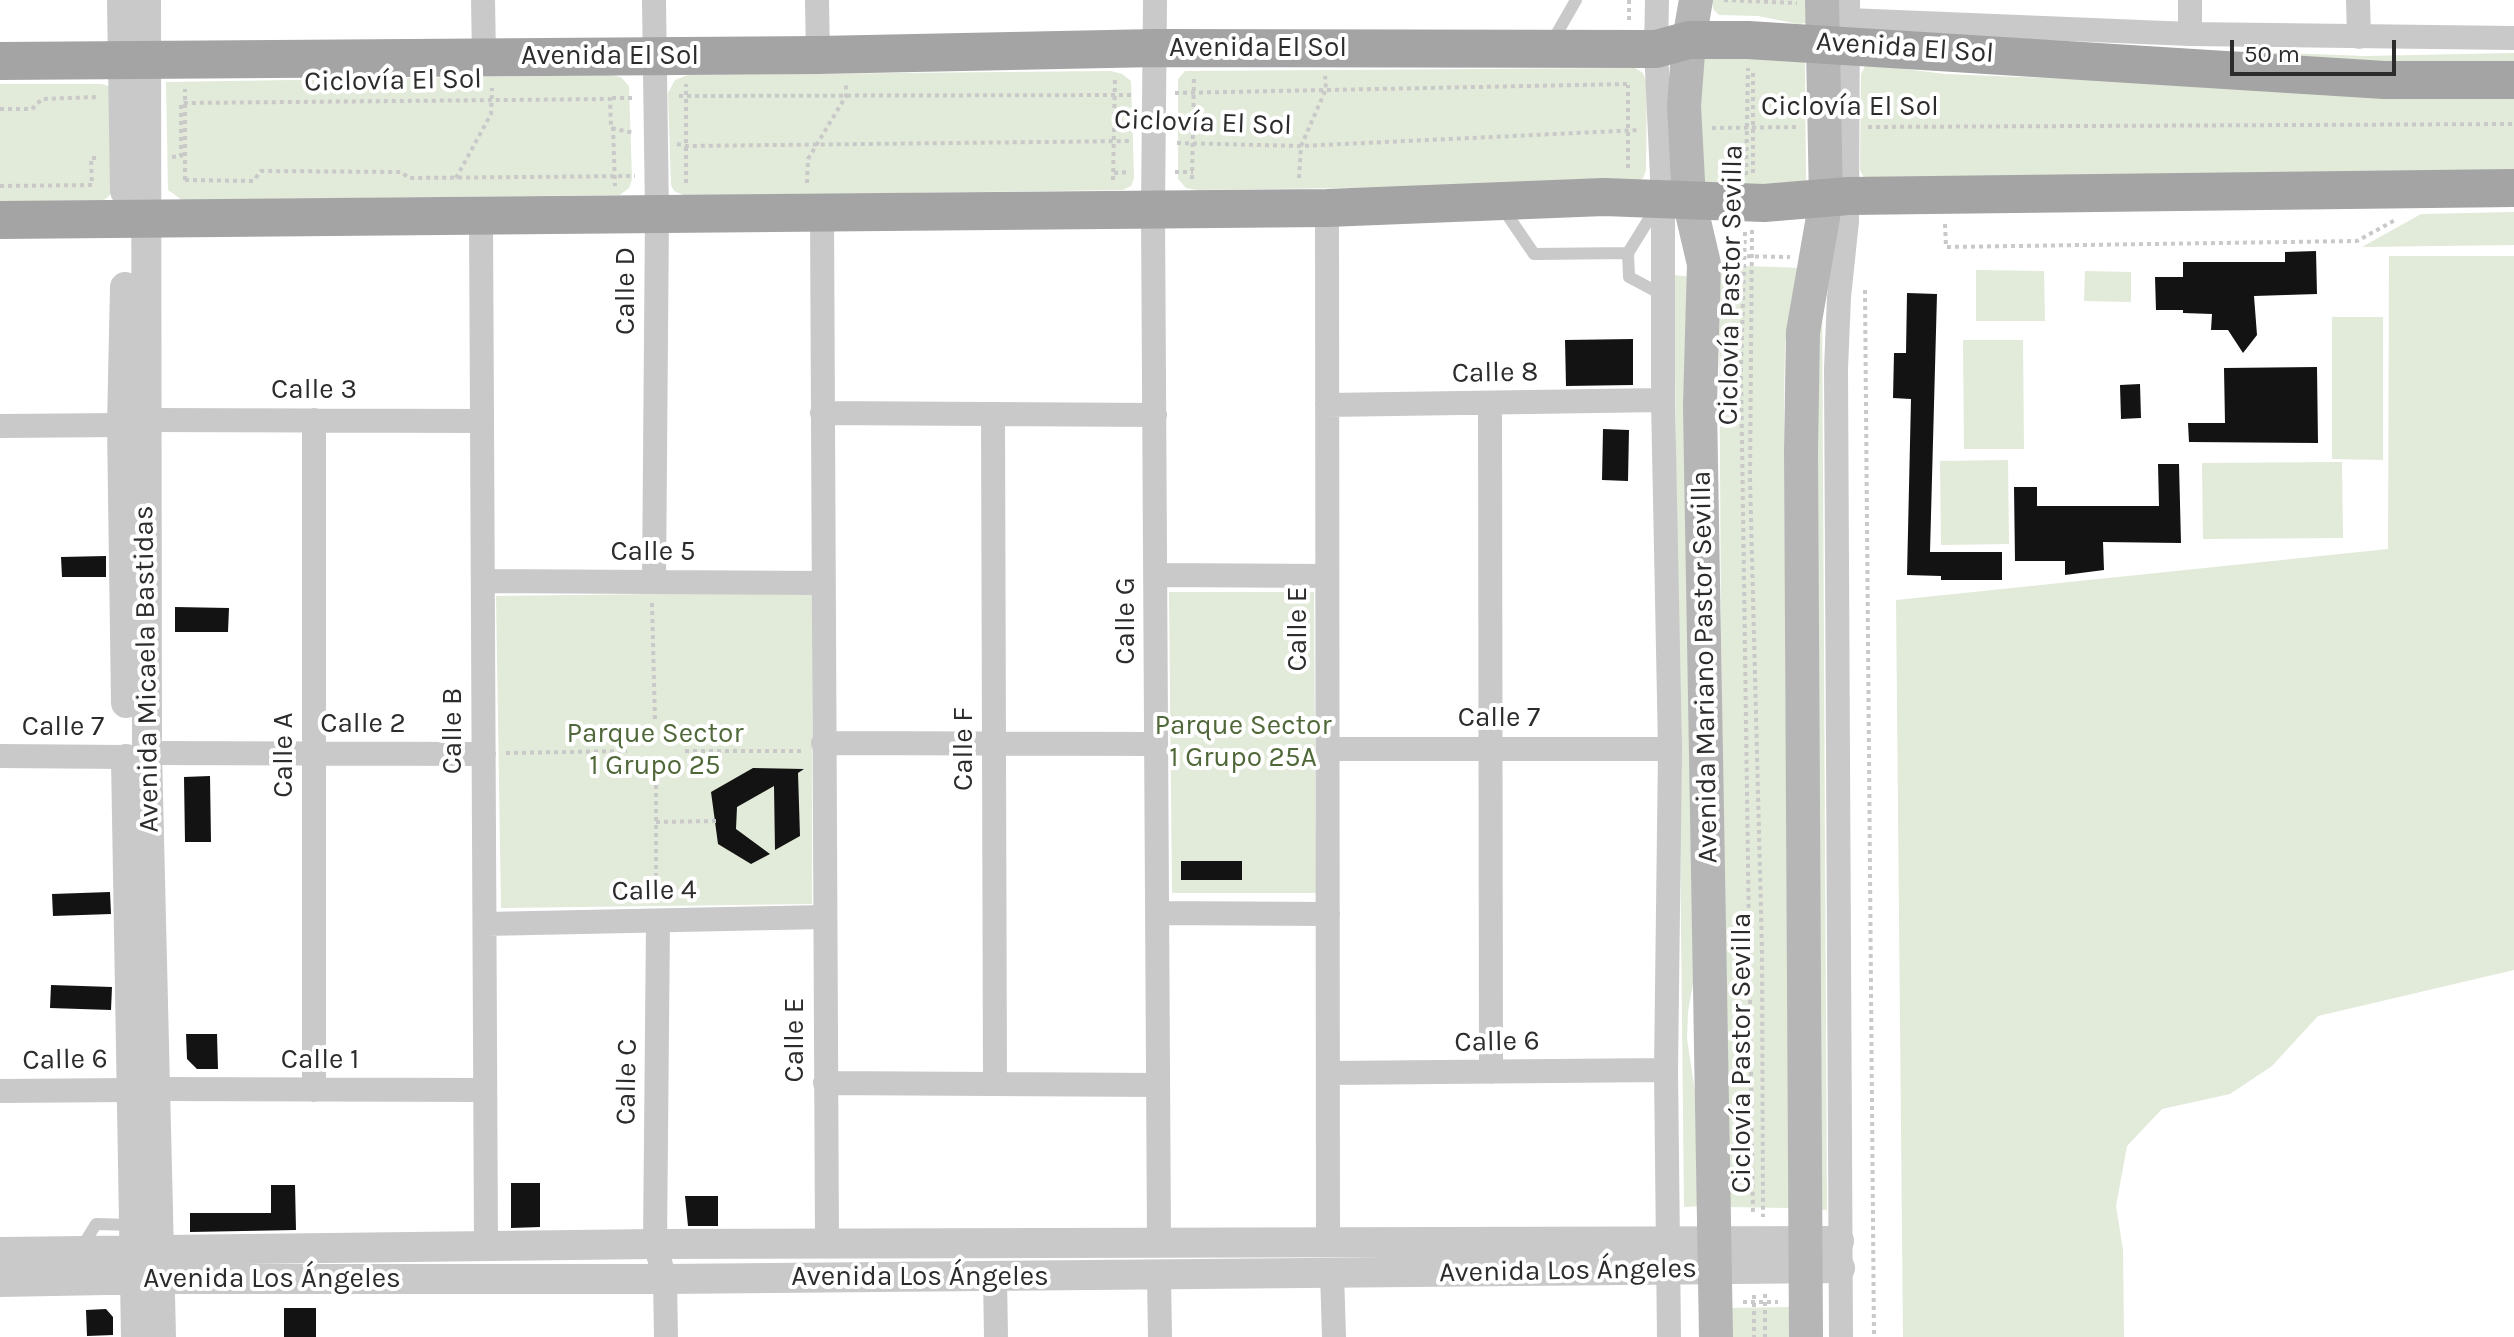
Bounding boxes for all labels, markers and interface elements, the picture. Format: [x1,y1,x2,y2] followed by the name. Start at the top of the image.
[2234,24,2400,74] scale bar
[1815,25,1995,71] street label: Avenida El Sol
[1169,31,1347,65] street label: Avenida El Sol
[521,39,699,73] street label: Avenida El Sol
[2244,40,2300,68] text: 50 m
[304,63,482,99] street label: Ciclovía El Sol
[1761,90,1939,124] street label: Ciclovía El Sol
[1114,103,1292,143] street label: Ciclovía El Sol
[1712,144,1750,426] street label: Ciclovía Pastor Sevilla
[609,247,643,335] street label: Calle D
[1451,355,1539,391] street label: Calle 8
[271,373,357,407] street label: Calle 3
[1685,470,1725,864] street label: Avenida Mariano Pastor Sevilla
[127,505,167,833] street label: Avenida Micaela Bastidas
[610,535,696,569] street label: Calle 5
[1109,577,1143,665] street label: Calle G
[1281,586,1315,672] street label: Calle E
[436,688,470,774] street label: Calle B
[1458,701,1540,735] street label: Calle 7
[320,707,406,741] street label: Calle 2
[947,707,981,791] street label: Calle F
[1154,709,1332,775] park label: Parque Sector 1 Grupo 25A
[22,710,104,744] street label: Calle 7
[267,712,301,798] street label: Calle A
[566,717,744,783] park label: Parque Sector 1 Grupo 25
[611,873,697,909] street label: Calle 4
[1725,913,1759,1193] street label: Ciclovía Pastor Sevilla
[778,997,812,1083] street label: Calle E
[1454,1024,1540,1060] street label: Calle 6
[609,1038,645,1126] street label: Calle C
[22,1042,108,1078] street label: Calle 6
[281,1043,359,1077] street label: Calle 1
[1439,1252,1697,1290] street label: Avenida Los Ángeles
[791,1260,1049,1294] street label: Avenida Los Ángeles
[143,1262,401,1296] street label: Avenida Los Ángeles

